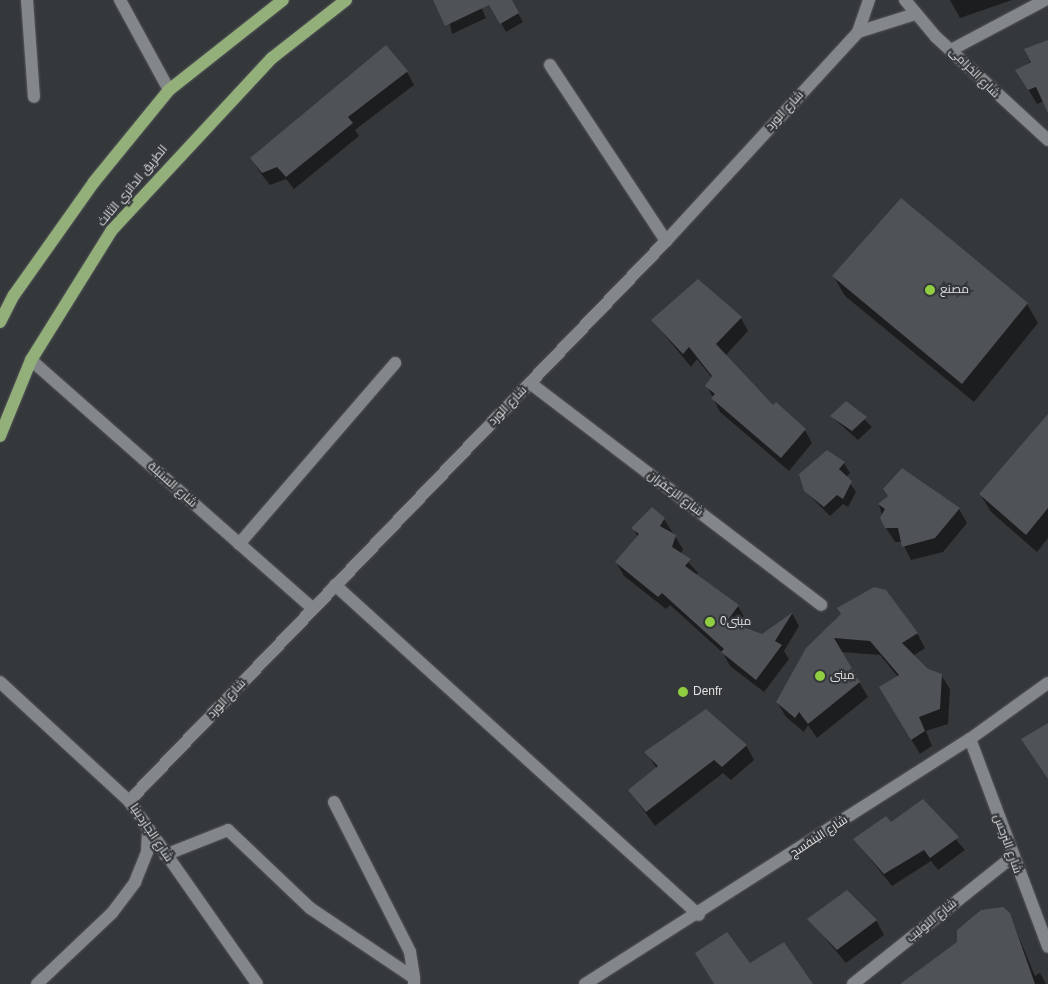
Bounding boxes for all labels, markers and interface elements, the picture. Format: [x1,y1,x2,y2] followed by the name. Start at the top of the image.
[946,45,1002,101] street label: شارع الخزامى
[763,88,807,134] street label: شارع الورد
[95,143,171,229] street label: الطريق الدائري الثالث
[940,283,969,297] place label: مصنع
[924,284,936,296] marker: مصنع
[486,383,530,429] street label: شارع الورد
[144,459,200,511] street label: شارع السنبلة
[644,468,706,520] street label: شارع الزعفران
[720,615,751,629] place label: مبنى0
[704,616,716,628] marker: مبنى0
[830,669,855,683] place label: مبنى
[814,670,826,682] marker: مبنى
[205,676,249,722] street label: شارع الورد
[693,685,722,699] place label: Denfr
[677,686,689,698] marker: Denfr
[126,801,176,865] street label: شارع الجاردينيا
[990,812,1024,876] street label: شارع النرجس
[788,813,850,861] street label: شارع البنفسج
[904,896,960,946] street label: شارع التوليب

